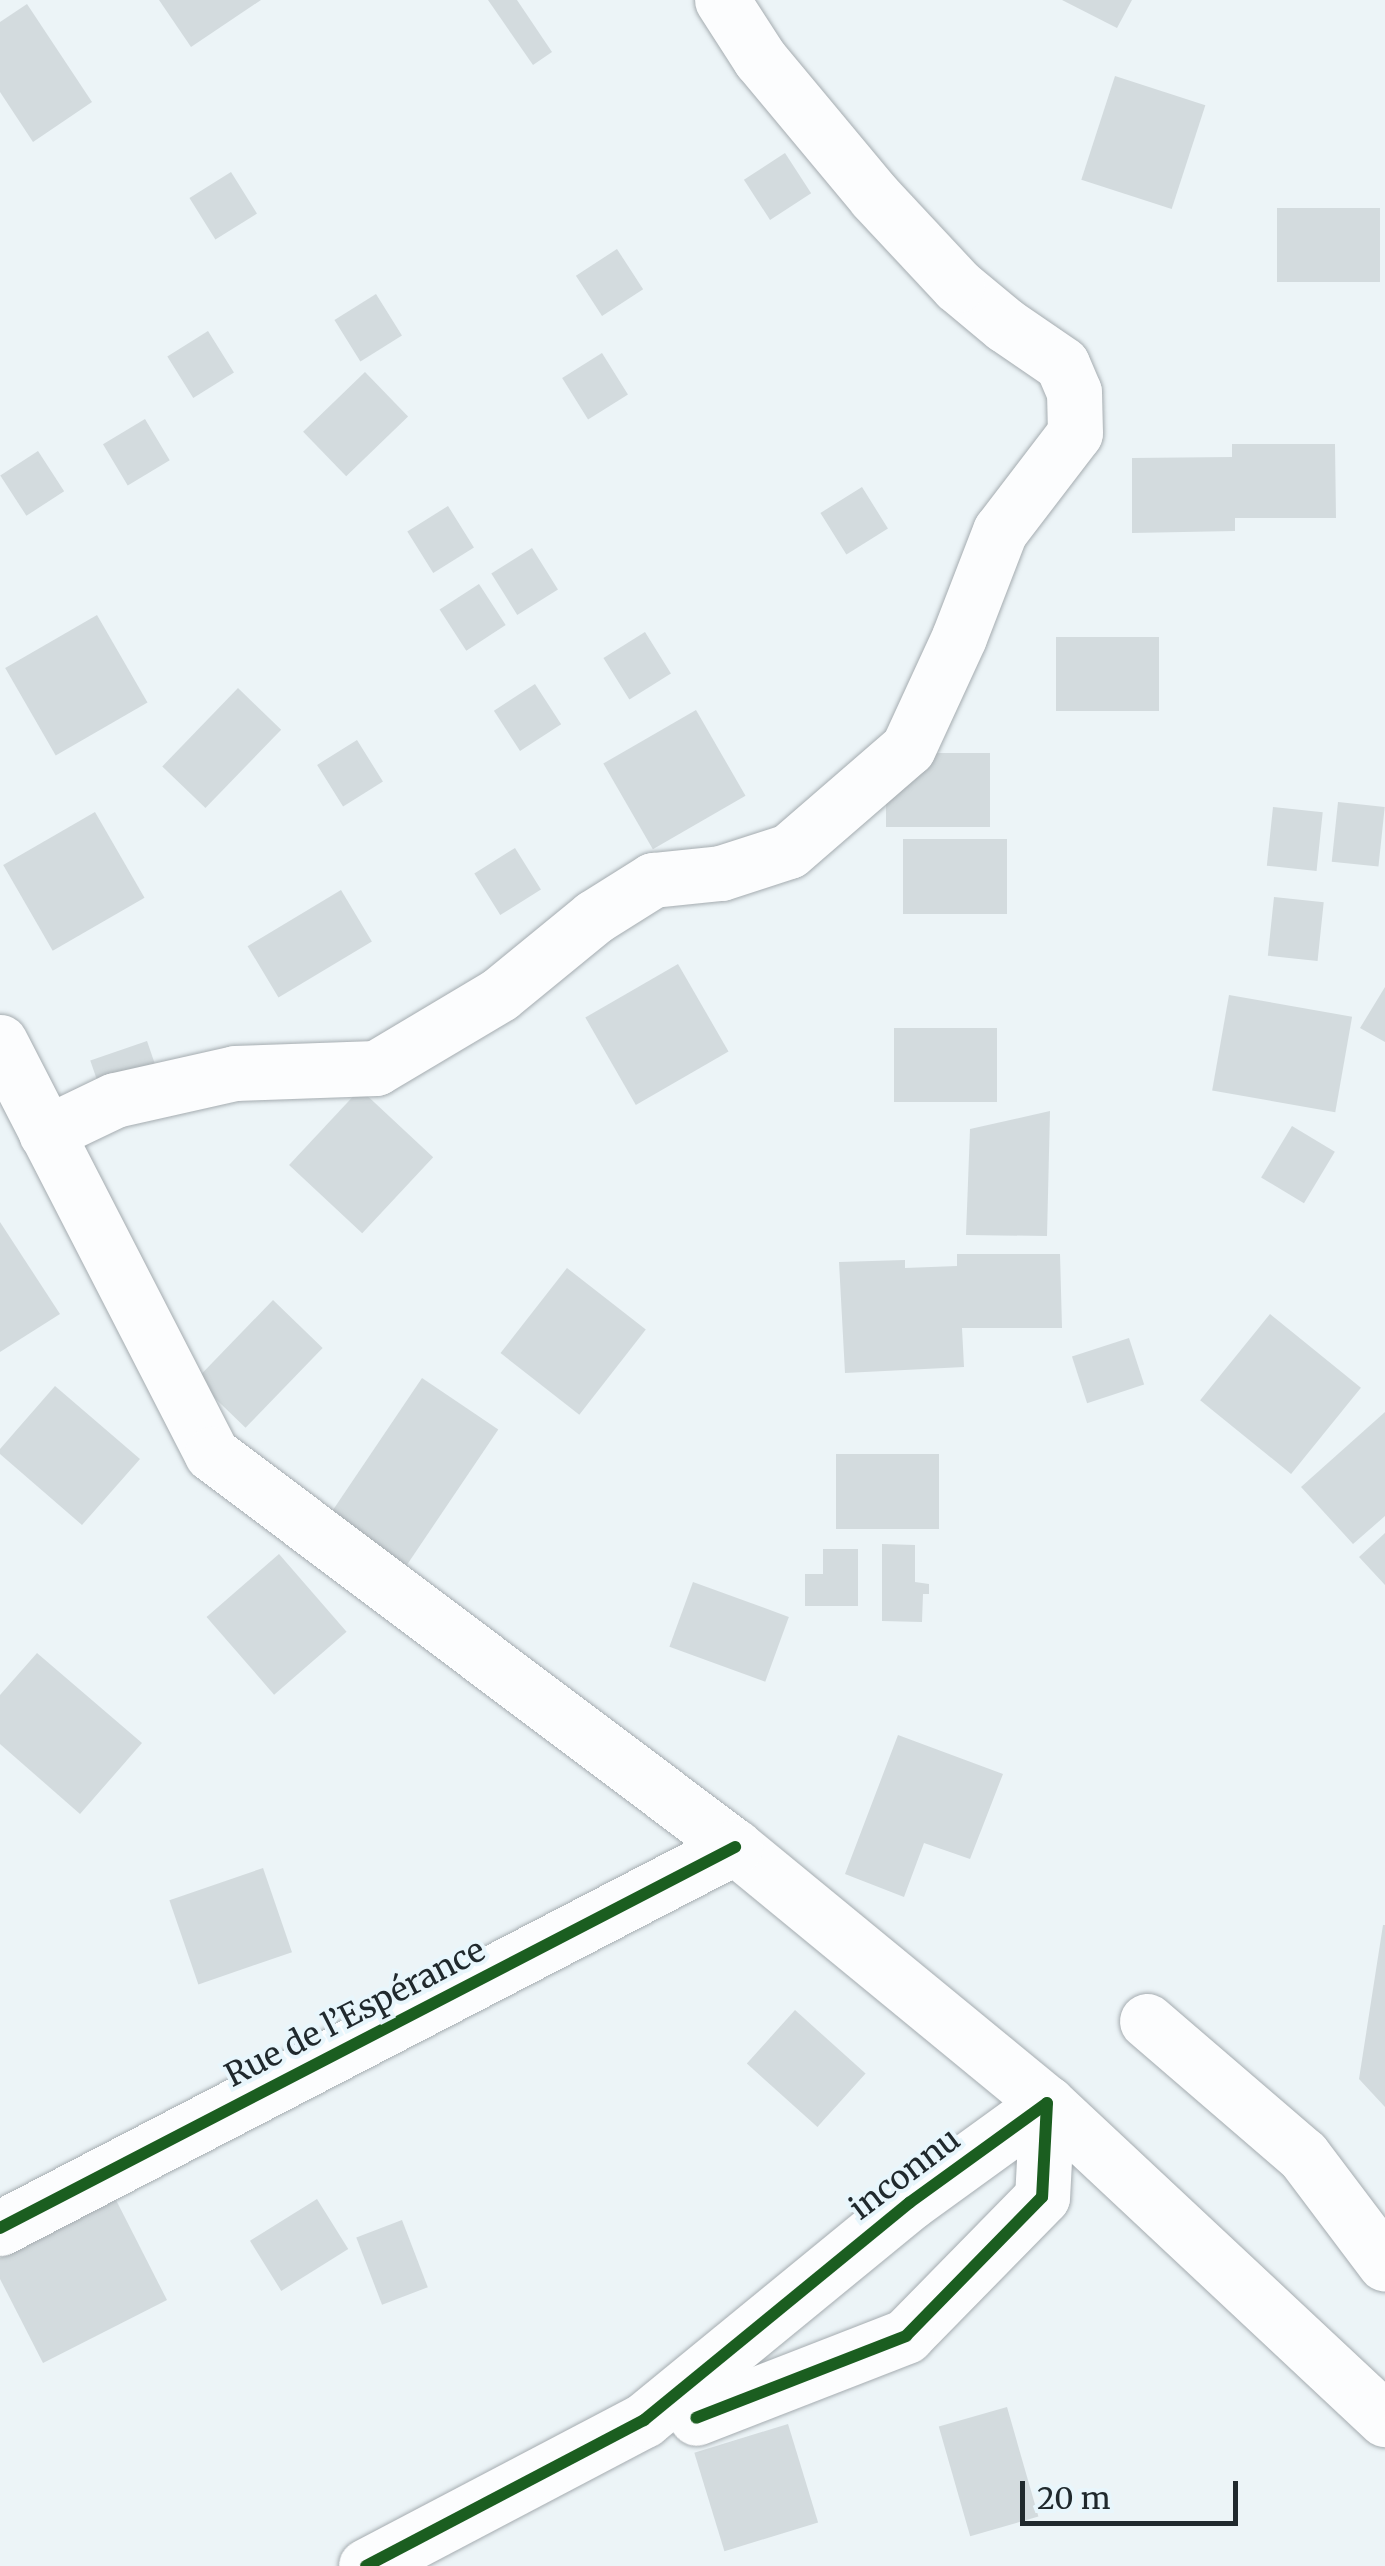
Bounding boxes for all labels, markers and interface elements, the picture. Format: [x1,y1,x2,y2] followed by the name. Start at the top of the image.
[219,1931,491,2095] street label: Rue de l’Espérance
[842,2120,968,2228] street label: inconnu
[1025,2461,1242,2523] scale bar
[1037,2479,1110,2517] text: 20 m

